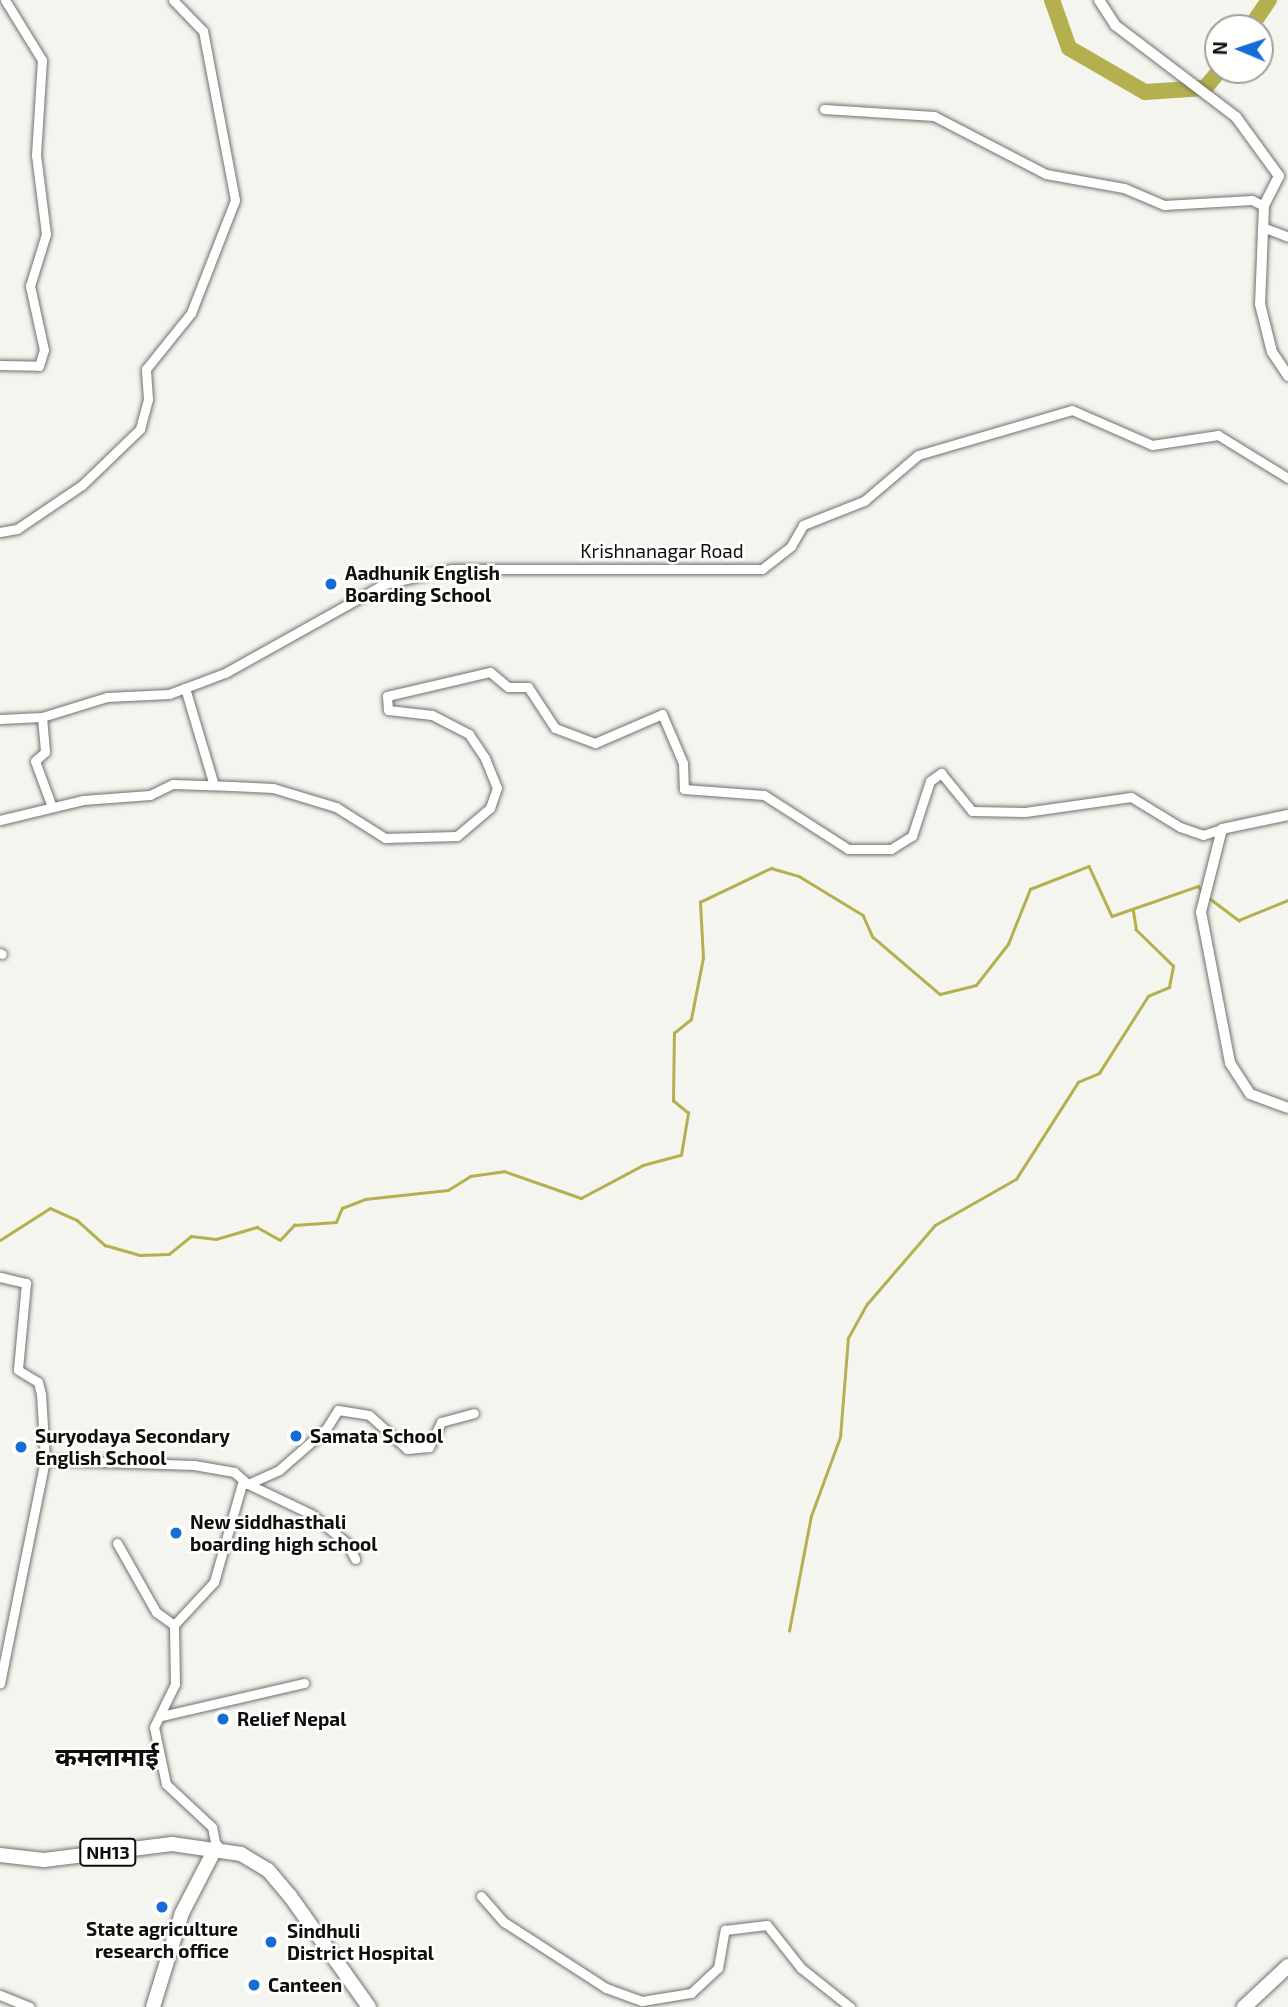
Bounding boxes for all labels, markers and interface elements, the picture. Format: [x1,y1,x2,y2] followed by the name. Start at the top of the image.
[1204,14,1274,84] north arrow
[1208,41,1231,56] text: N
[580,540,744,562] street label: Krishnanagar Road
[345,562,500,606] place label: Aadhunik English Boarding School
[323,576,339,592] marker: Aadhunik English Boarding School
[35,1425,230,1469] place label: Suryodaya Secondary English School
[310,1425,443,1447] place label: Samata School
[288,1428,304,1444] marker: Samata School
[13,1439,29,1455] marker: Suryodaya Secondary English School
[190,1511,378,1555] place label: New siddhasthali boarding high school
[168,1525,184,1541] marker: New siddhasthali boarding high school
[237,1708,347,1730] place label: Relief Nepal
[215,1711,231,1727] marker: Relief Nepal
[55,1740,159,1772] district label: कमलामाई
[78,1838,138,1866] road number: NH13
[154,1899,170,1915] marker: State agriculture research office
[86,1918,238,1962] place label: State agriculture research office
[287,1920,434,1964] place label: Sindhuli District Hospital
[261,1932,281,1952] marker: Sindhuli District Hospital
[268,1974,342,1996] place label: Canteen
[246,1977,262,1993] marker: Canteen

